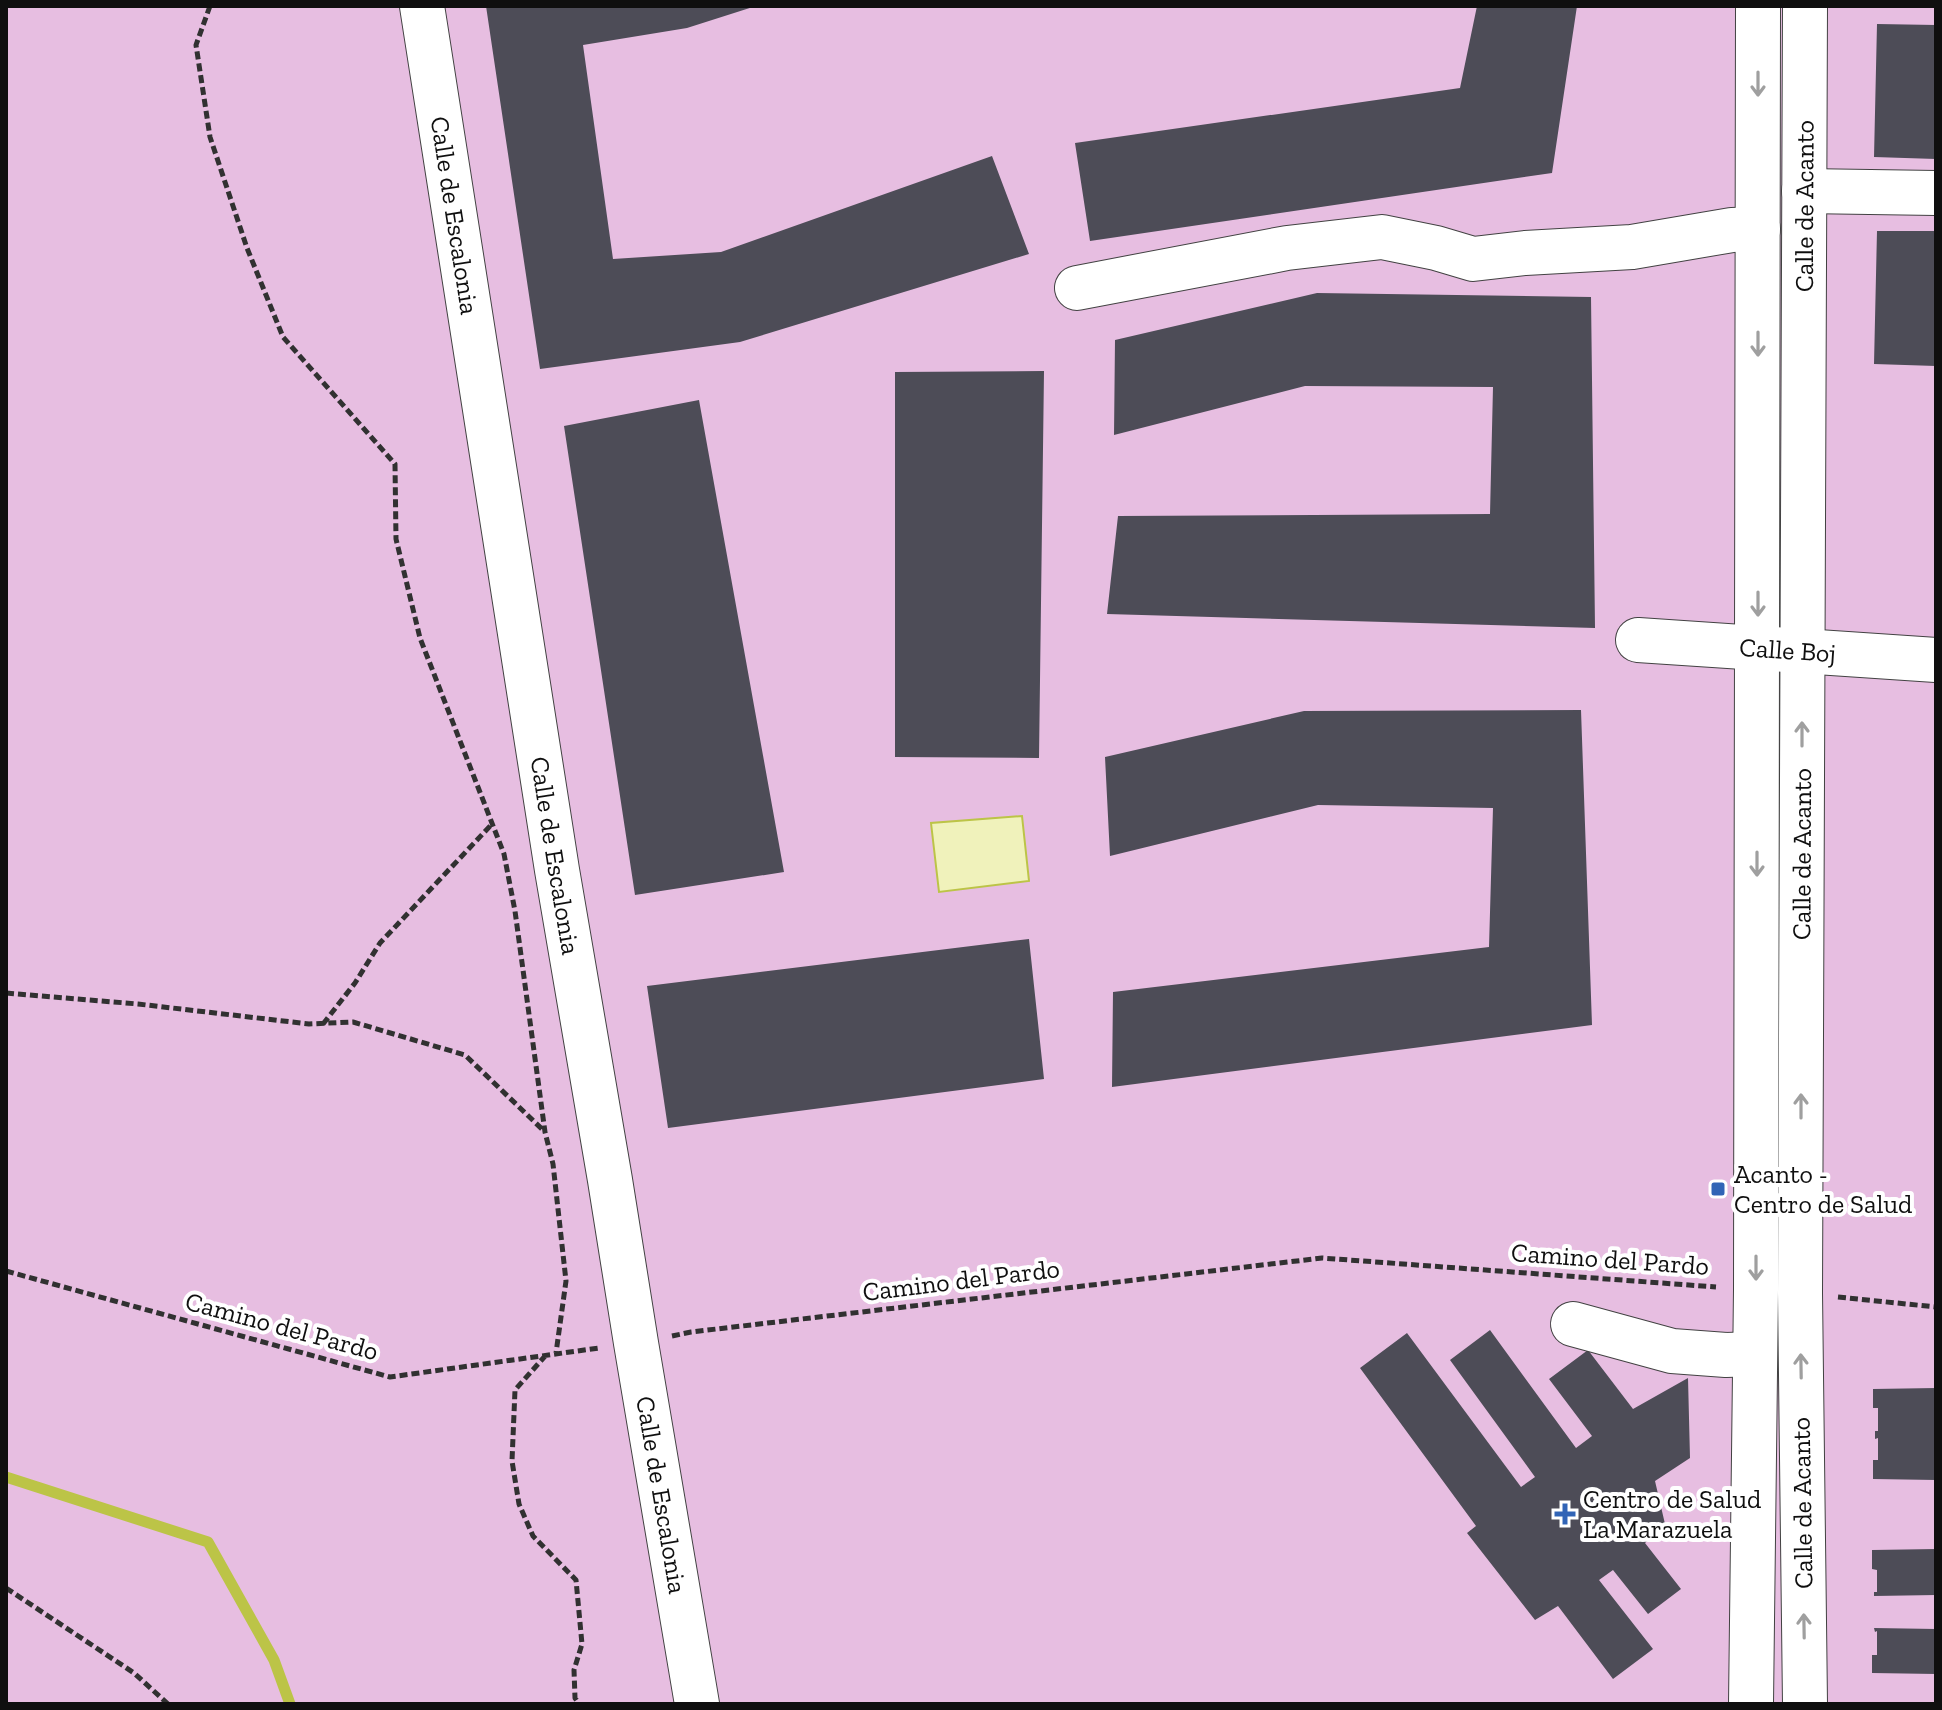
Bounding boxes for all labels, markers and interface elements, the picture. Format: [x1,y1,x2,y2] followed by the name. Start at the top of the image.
[1750,70,1766,97] one-way arrow
[423,114,486,317] street label: Calle de Escalonia
[1788,120,1821,292] street label: Calle de Acanto
[1750,330,1766,357] one-way arrow
[1750,590,1766,617] one-way arrow
[1738,631,1837,669] street label: Calle Boj
[1794,721,1809,748] one-way arrow
[524,754,587,957] street label: Calle de Escalonia
[1785,768,1818,940] street label: Calle de Acanto
[1749,850,1765,877] one-way arrow
[1793,1093,1808,1120] one-way arrow
[1734,1158,1912,1220] place label: Acanto - Centro de Salud
[1709,1180,1727,1198] marker: Acanto - Centro de Salud
[1510,1236,1710,1282] street label: Camino del Pardo
[861,1252,1061,1308] street label: Camino del Pardo
[1748,1254,1764,1281] one-way arrow
[182,1285,382,1367] street label: Camino del Pardo
[1793,1353,1809,1380] one-way arrow
[629,1394,694,1597] street label: Calle de Escalonia
[1785,1417,1819,1589] street label: Calle de Acanto
[1583,1483,1761,1545] place label: Centro de Salud La Marazuela
[1554,1503,1576,1525] marker: Centro de Salud La Marazuela
[1796,1613,1812,1640] one-way arrow

